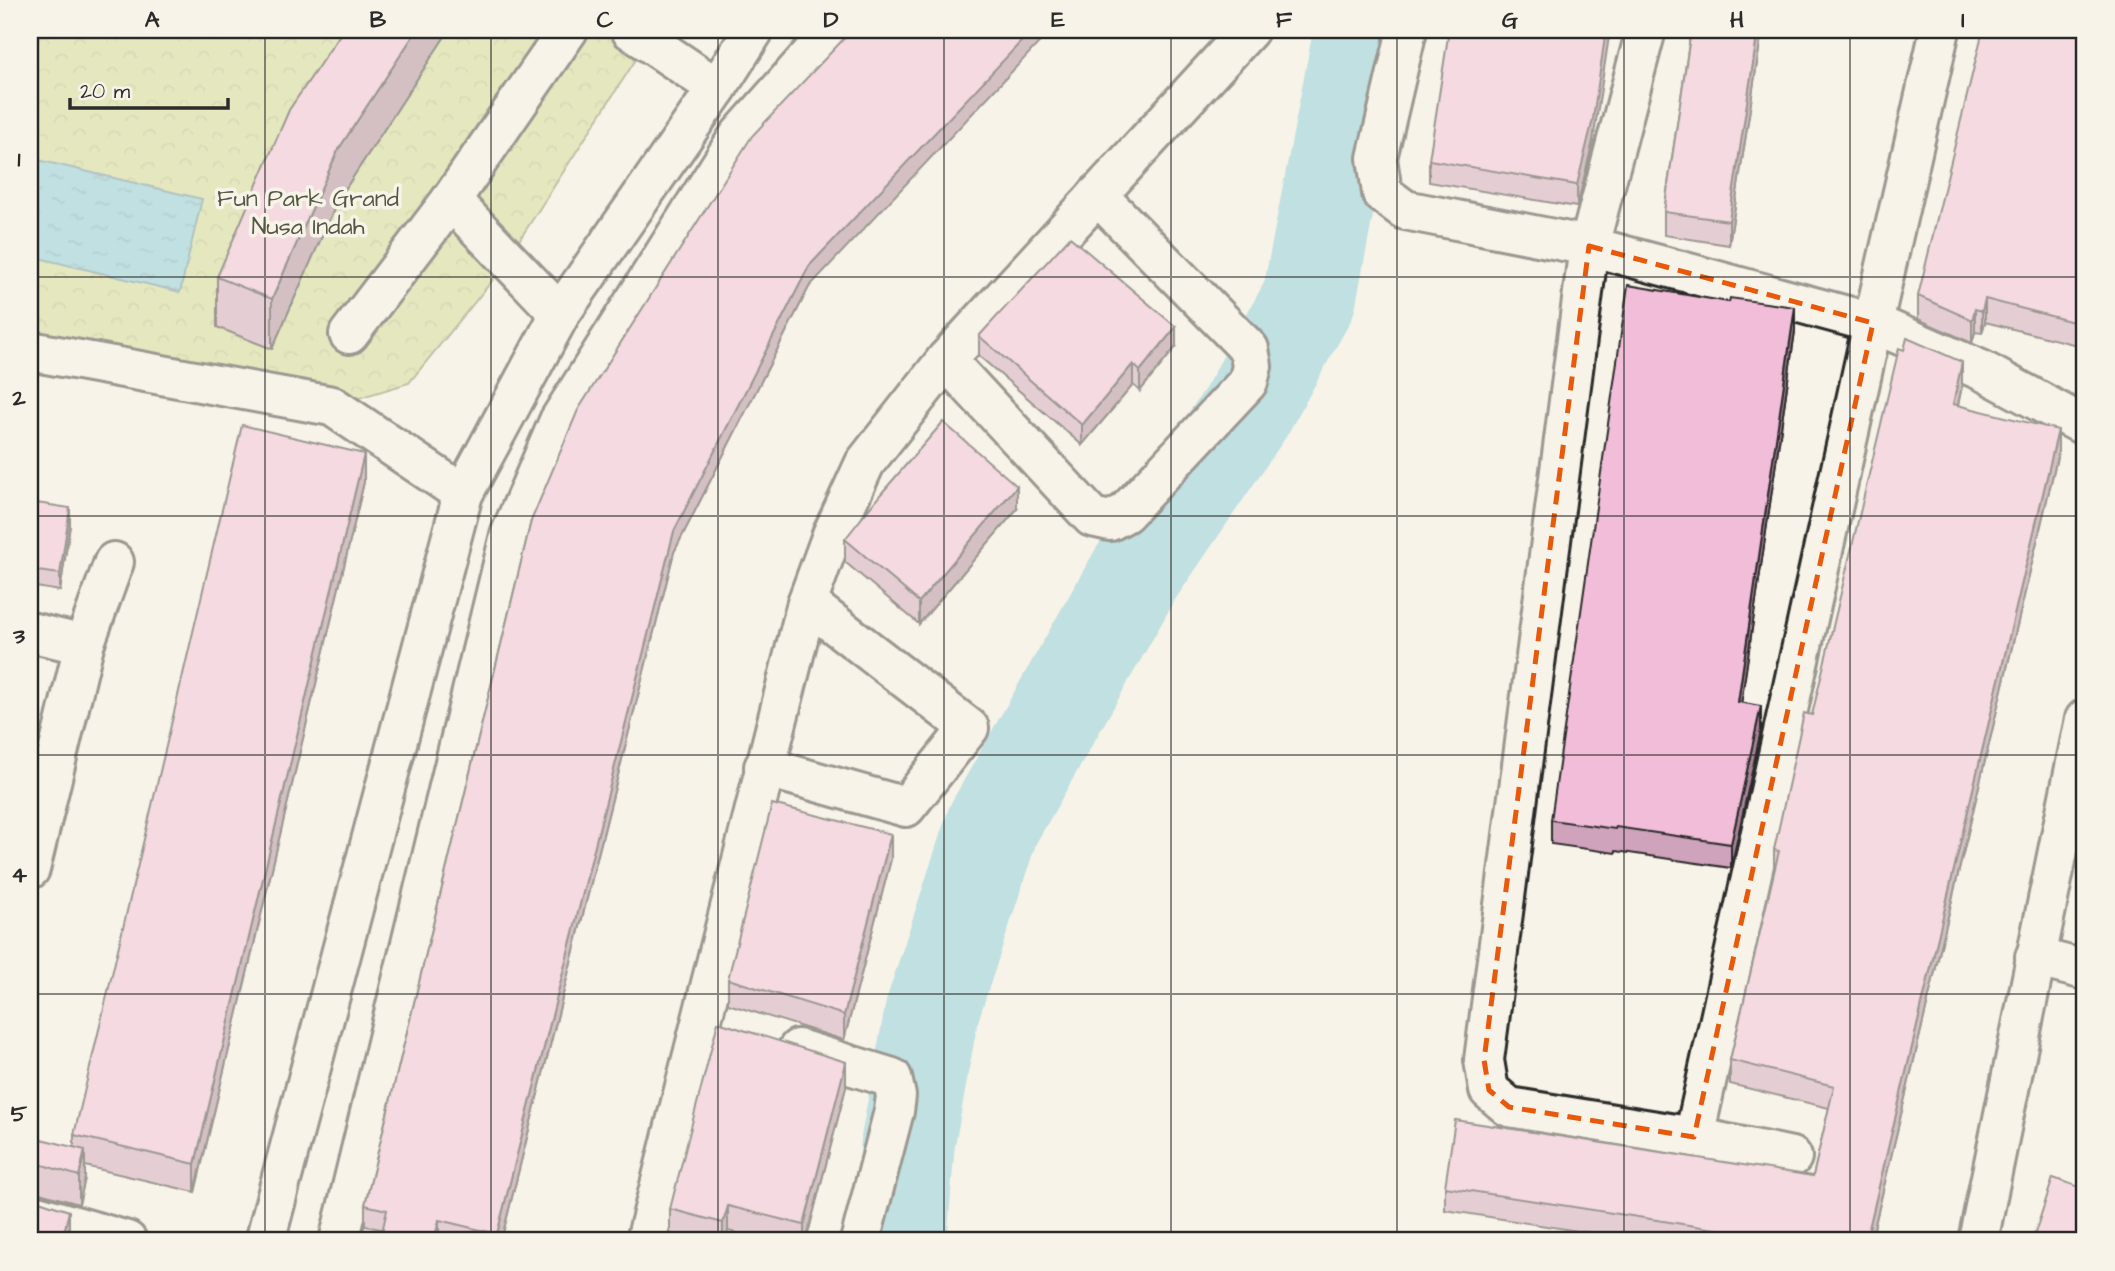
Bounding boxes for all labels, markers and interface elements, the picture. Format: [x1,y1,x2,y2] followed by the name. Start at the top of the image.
[145,4,160,36] text: A
[370,4,387,36] text: B
[597,4,614,36] text: C
[824,4,839,36] text: D
[1051,4,1065,36] text: E
[1276,4,1293,36] text: F
[1502,4,1518,36] text: G
[1730,4,1744,36] text: H
[1961,4,1965,36] text: I
[70,66,228,110] scale bar
[80,77,131,106] text: 20 m
[18,143,21,175] text: 1
[217,182,399,244] park label: Fun Park Grand Nusa Indah
[11,382,26,414] text: 2
[12,620,25,652] text: 3
[11,859,27,891] text: 4
[11,1098,28,1130] text: 5

